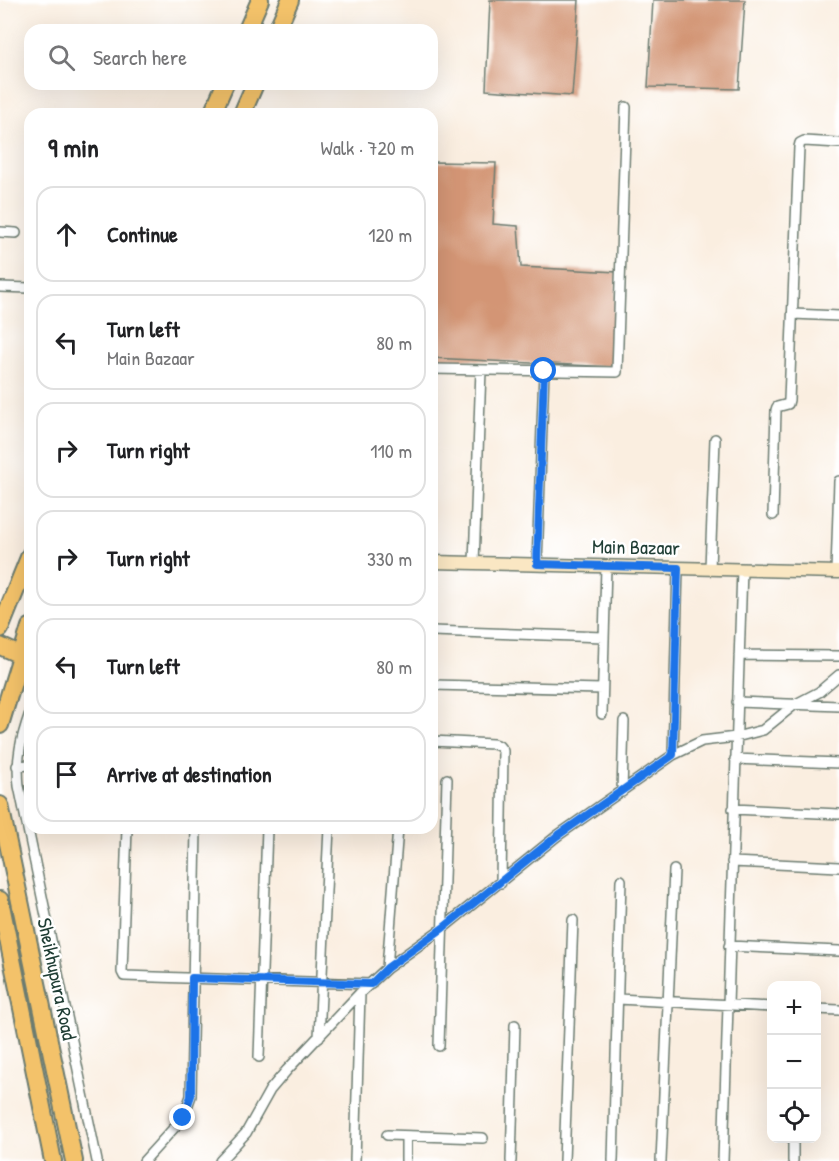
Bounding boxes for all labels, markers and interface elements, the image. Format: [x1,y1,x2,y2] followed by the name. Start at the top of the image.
[24,24,438,90] search box
[45,41,78,74] icon: search
[93,42,187,72] text: Search here
[48,130,99,165] text: 9 min
[321,134,414,161] text: Walk · 720 m
[50,218,83,251] icon: ahead
[107,219,178,249] text: Continue
[368,221,412,248] text: 120 m
[107,314,180,344] text: Turn left
[50,326,83,359] icon: left
[376,329,412,356] text: 80 m
[107,344,195,371] text: Main Bazaar
[530,357,556,383] route start
[50,434,83,467] icon: right
[107,435,190,465] text: Turn right
[370,437,412,464] text: 110 m
[592,532,680,561] street label: Main Bazaar
[50,542,83,575] icon: right
[107,543,190,573] text: Turn right
[367,545,412,572] text: 330 m
[50,650,83,683] icon: left
[107,651,180,681] text: Turn left
[376,653,412,680] text: 80 m
[50,758,83,791] icon: arrive
[107,759,272,789] text: Arrive at destination
[31,915,84,1043] street label: Sheikhupura Road
[767,981,821,1143] map controls
[767,981,821,1035] button: +
[767,1035,821,1089] button: −
[767,1089,821,1143] button: locate
[169,1104,195,1130] route end

